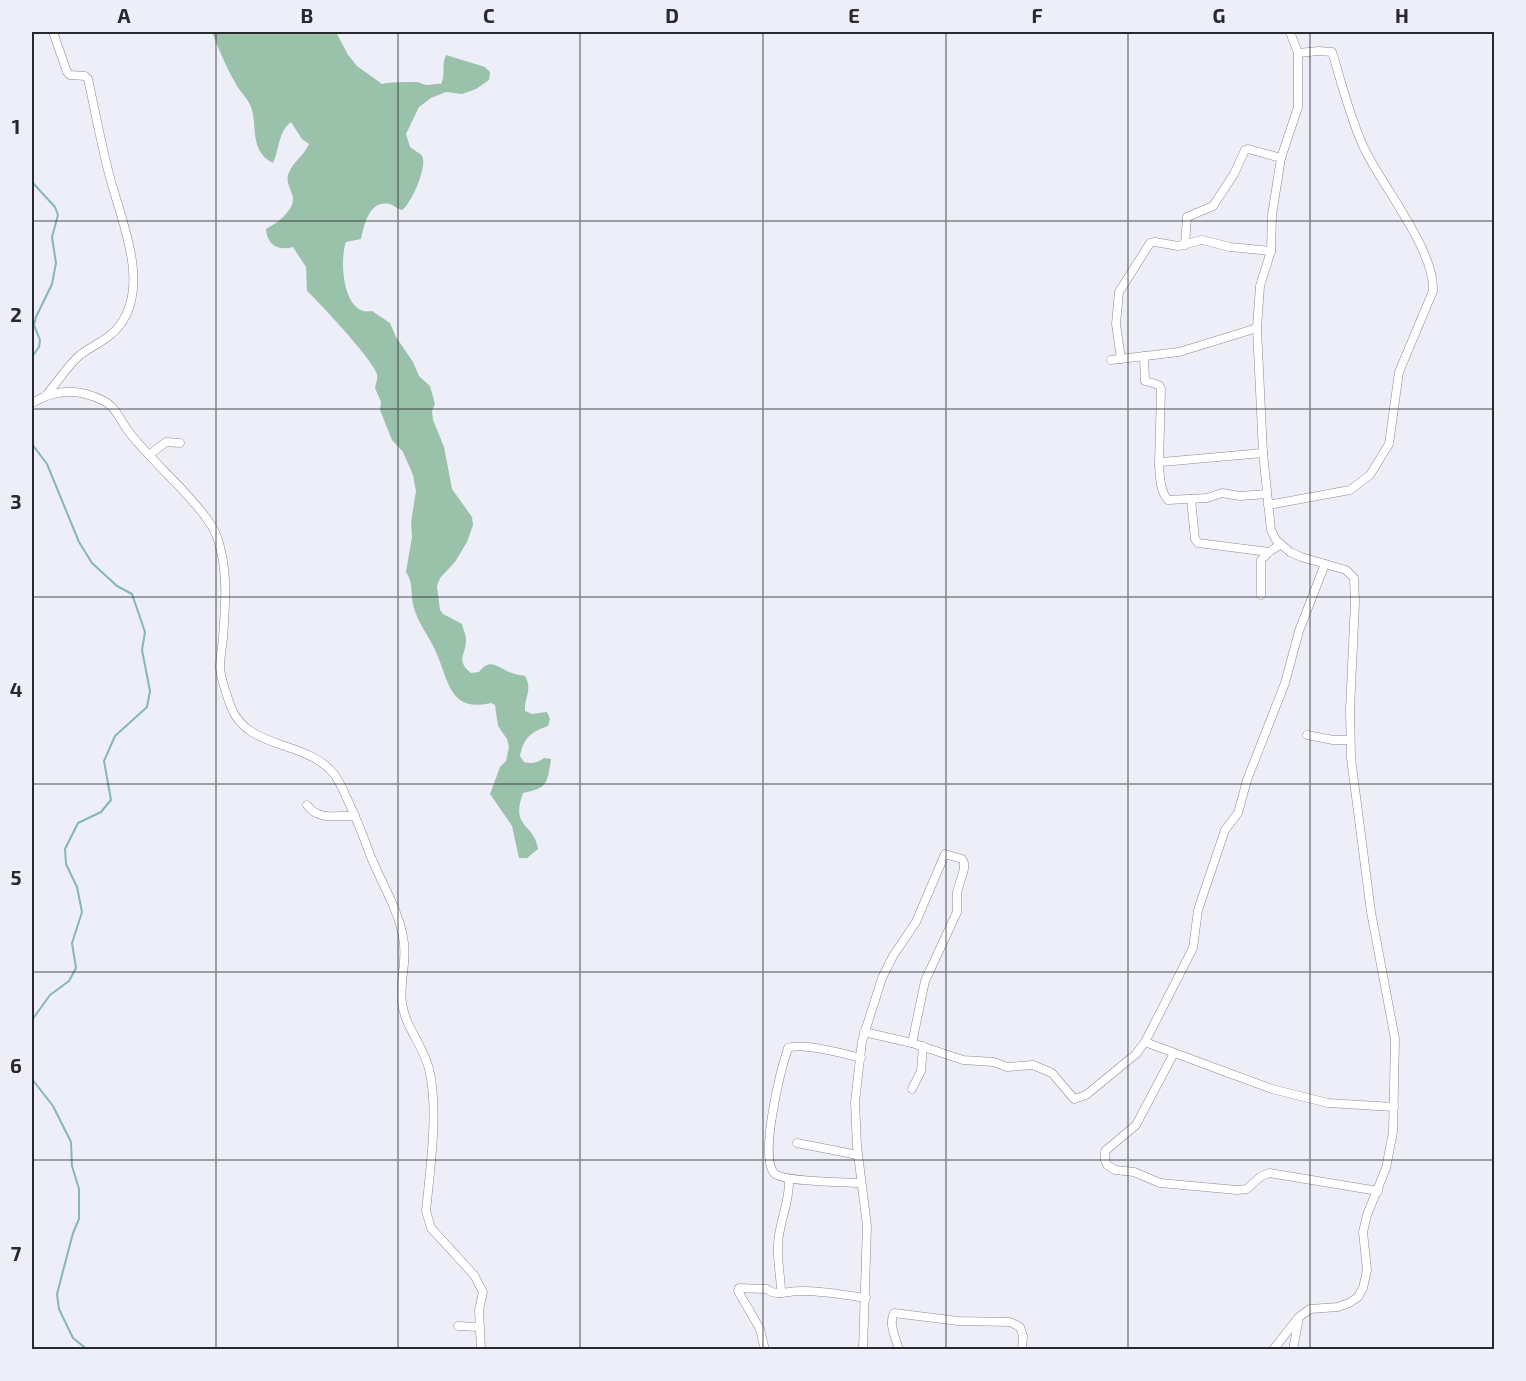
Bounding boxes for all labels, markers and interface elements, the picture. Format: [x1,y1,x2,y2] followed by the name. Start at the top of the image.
[117,3,131,27] text: A
[301,3,313,27] text: B
[483,3,495,27] text: C
[665,3,679,27] text: D
[848,3,860,27] text: E
[1031,3,1043,27] text: F
[1213,3,1225,27] text: G
[1395,3,1409,27] text: H
[12,114,20,138] text: 1
[10,302,22,326] text: 2
[10,489,22,513] text: 3
[10,677,23,701] text: 4
[10,865,22,889] text: 5
[10,1053,22,1077] text: 6
[11,1241,22,1265] text: 7

